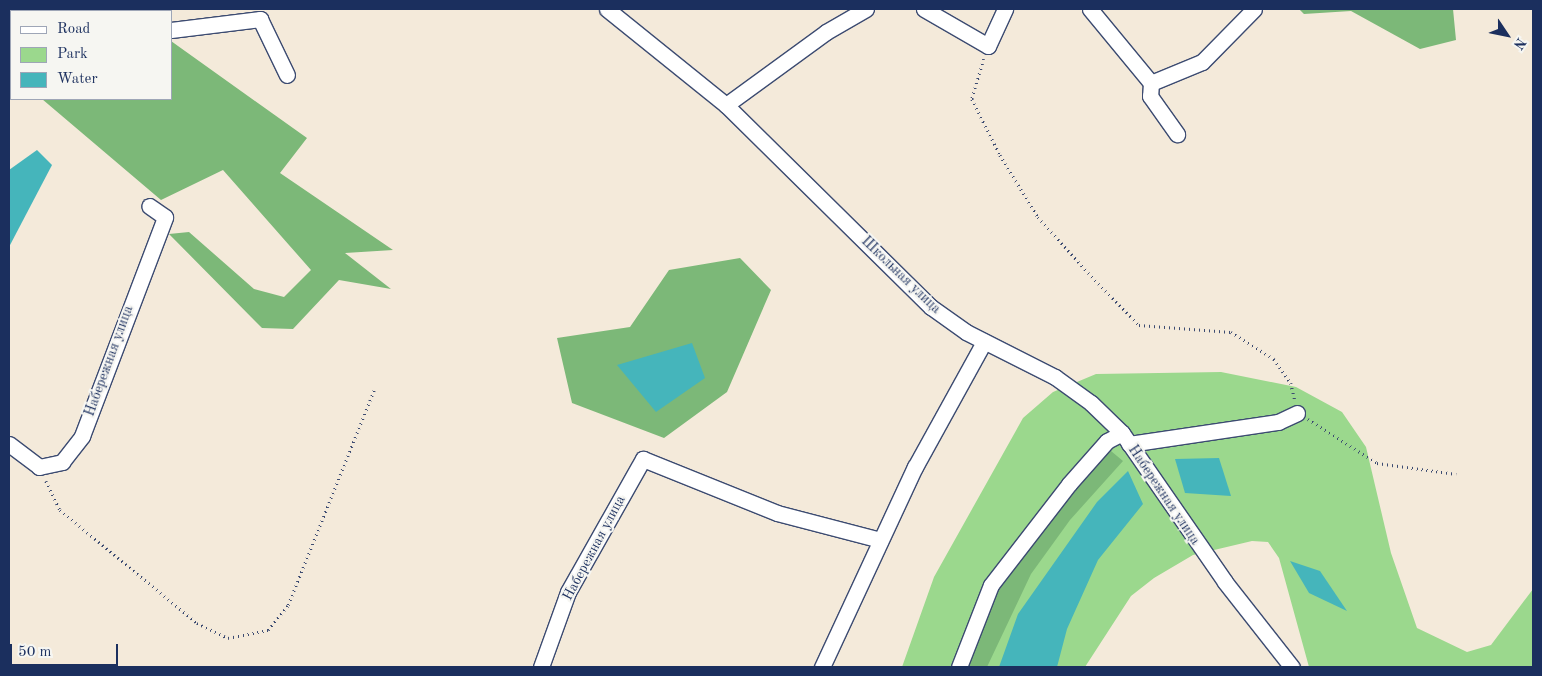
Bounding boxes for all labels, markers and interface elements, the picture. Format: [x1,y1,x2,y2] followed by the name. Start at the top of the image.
[10,10,172,100] legend
[1482,10,1532,60] north arrow
[57,22,90,37] text: Road
[1511,35,1528,52] text: N
[57,47,88,62] text: Park
[57,72,98,87] text: Water
[858,233,944,317] street label: Школьная улица
[81,303,137,419] street label: Набережная улица
[1124,442,1204,548] street label: Набережная улица
[559,493,629,603] street label: Набережная улица
[12,634,120,666] scale bar
[18,645,52,660] text: 50 m

